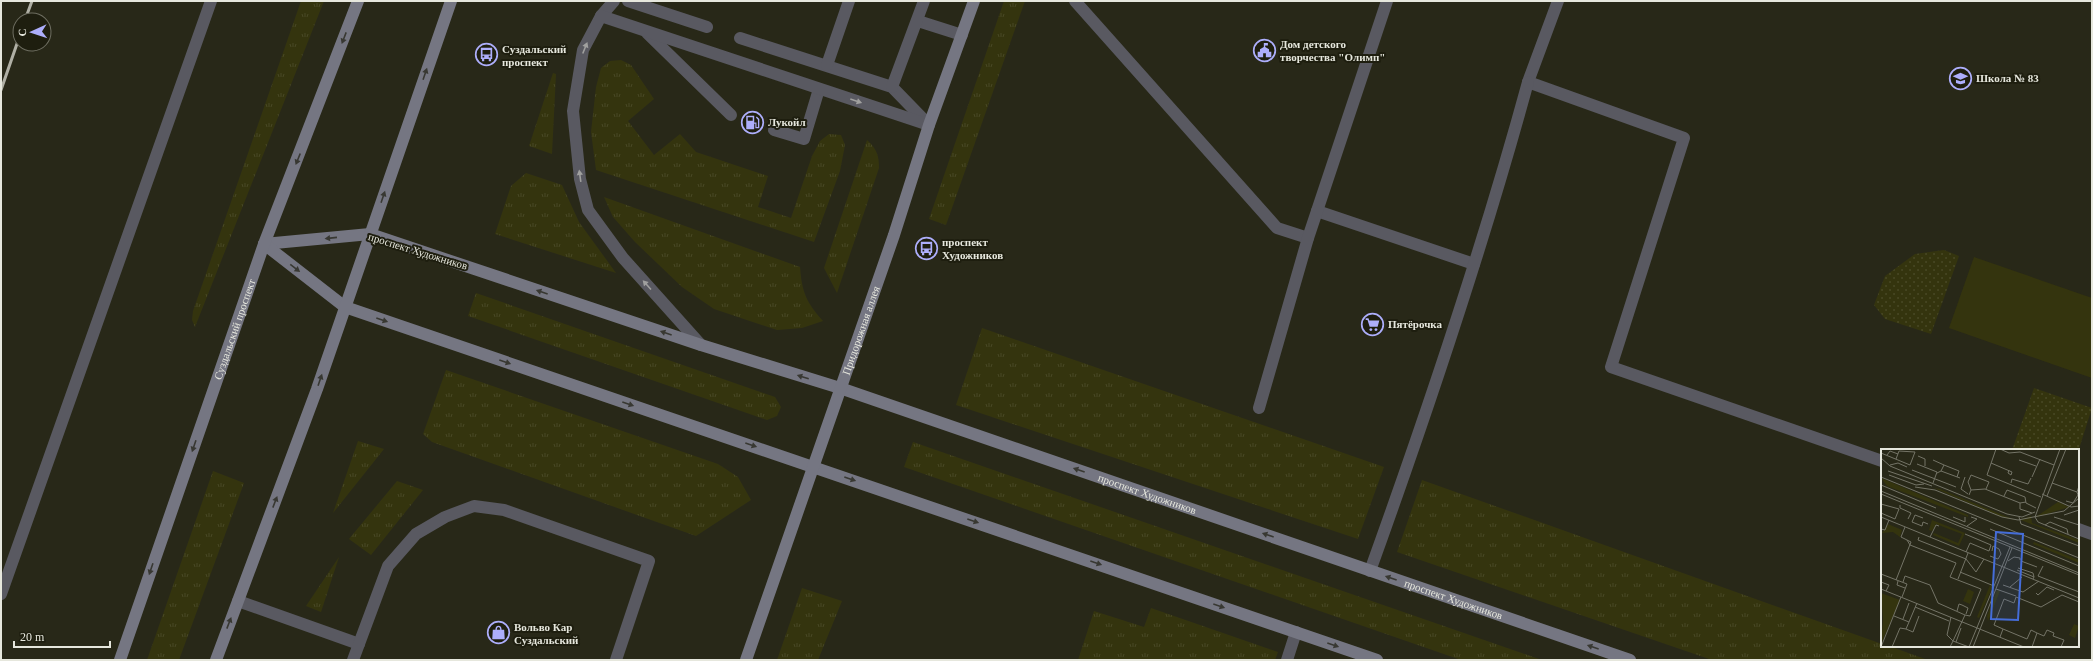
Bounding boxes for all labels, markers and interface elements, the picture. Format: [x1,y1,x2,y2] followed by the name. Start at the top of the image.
[12,12,52,52] north arrow
[16,28,28,37] text: С
[341,32,347,44] one-way arrow
[1251,37,1277,63] public building icon: Дом детского творчества "Олимп"
[1280,38,1385,63] place label: Дом детского творчества "Олимп"
[582,41,588,53] one-way arrow
[474,42,500,68] bus stop icon: Суздальский проспект
[502,43,567,68] place label: Суздальский проспект
[1948,65,1974,91] school or university icon: Школа № 83
[423,68,429,80] one-way arrow
[1976,72,2039,84] place label: Школа № 83
[850,99,862,105] one-way arrow
[740,109,766,135] fuel station icon: Лукойл
[768,116,806,128] place label: Лукойл
[294,154,300,166] one-way arrow
[577,170,583,182] one-way arrow
[380,191,386,203] one-way arrow
[367,230,469,272] street label: проспект Художников
[325,234,337,241] one-way arrow
[914,235,940,261] bus stop icon: проспект Художников
[942,236,1003,261] place label: проспект Художников
[289,264,300,272] one-way arrow
[212,277,257,381] street label: Суздальский проспект
[643,280,652,289] one-way arrow
[840,284,882,376] street label: Придорожная аллея
[536,288,548,294] one-way arrow
[1360,311,1386,337] supermarket icon: Пятёрочка
[377,317,389,323] one-way arrow
[1388,318,1443,330] place label: Пятёрочка
[659,330,671,336] one-way arrow
[500,359,512,365] one-way arrow
[317,373,323,385] one-way arrow
[797,374,809,380] one-way arrow
[623,401,635,407] one-way arrow
[191,441,197,453] one-way arrow
[746,443,758,449] one-way arrow
[1881,449,2079,647] inset map
[1072,467,1084,473] one-way arrow
[1097,471,1198,516] street label: проспект Художников
[844,476,856,482] one-way arrow
[273,495,279,507] one-way arrow
[967,518,979,524] one-way arrow
[1262,532,1274,538] one-way arrow
[1090,561,1102,567] one-way arrow
[148,564,154,576] one-way arrow
[1385,574,1397,580] one-way arrow
[1403,577,1504,622] street label: проспект Художников
[1213,603,1225,609] one-way arrow
[227,617,233,629] one-way arrow
[486,620,512,646] shop icon: Вольво Кар Суздальский
[514,621,579,646] place label: Вольво Кар Суздальский
[14,623,110,649] scale bar
[20,630,45,644] text: 20 m
[1328,642,1340,648] one-way arrow
[1587,644,1599,650] one-way arrow

